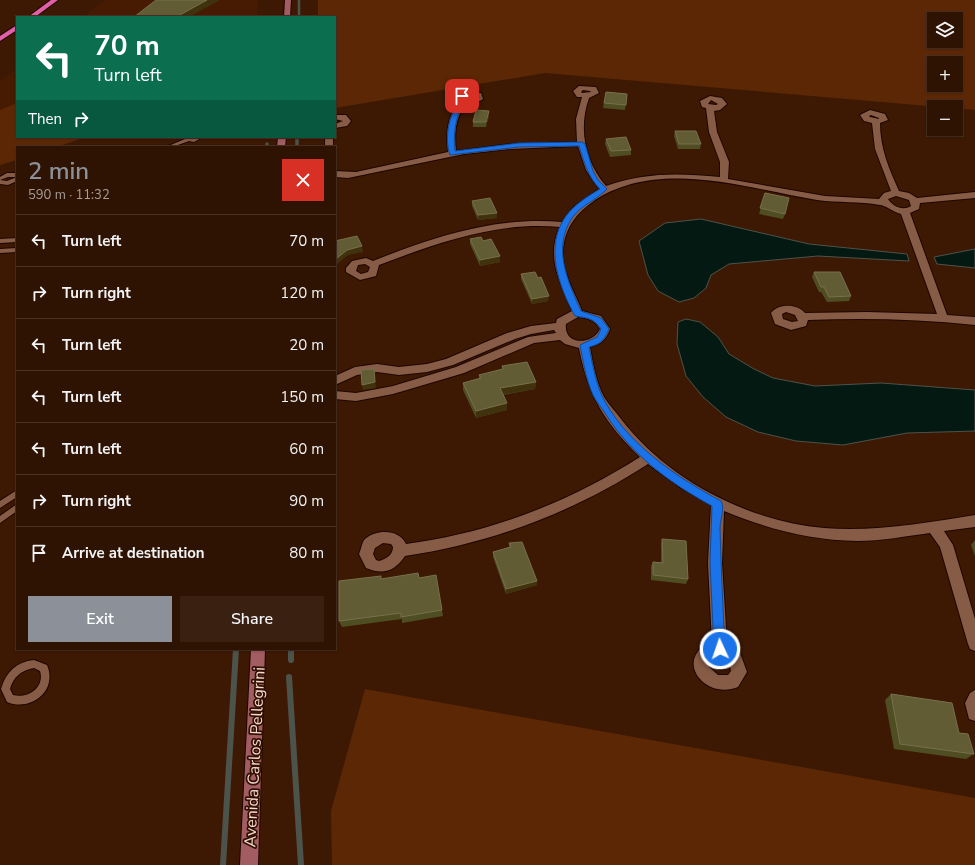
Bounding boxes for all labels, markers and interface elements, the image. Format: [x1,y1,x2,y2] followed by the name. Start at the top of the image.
[927,12,963,136] map controls
[927,12,963,48] button: layers
[94,27,160,65] text: 70 m
[28,32,80,84] icon: left
[927,56,963,92] button: +
[94,63,162,87] text: Turn left
[445,79,479,113] pin
[451,85,473,107] icon: arrive
[927,100,963,136] button: −
[70,108,92,130] icon: right
[28,109,62,129] text: Then
[28,155,89,187] text: 2 min
[282,159,324,201] button: close
[28,186,110,204] text: 590 m · 11:32
[28,230,50,252] icon: left
[62,231,121,251] text: Turn left
[289,231,324,251] text: 70 m
[28,282,50,304] icon: right
[62,283,131,303] text: Turn right
[280,283,324,303] text: 120 m
[28,334,50,356] icon: left
[62,335,121,355] text: Turn left
[289,335,324,355] text: 20 m
[28,386,50,408] icon: left
[62,387,121,407] text: Turn left
[280,387,324,407] text: 150 m
[28,438,50,460] icon: left
[62,439,121,459] text: Turn left
[289,439,324,459] text: 60 m
[28,490,50,512] icon: right
[62,491,131,511] text: Turn right
[289,491,324,511] text: 90 m
[28,542,50,564] icon: arrive
[62,543,205,563] text: Arrive at destination
[289,543,324,563] text: 80 m
[28,596,172,642] button: Exit
[180,596,324,642] button: Share
[699,628,741,670] position arrow
[239,666,271,848] street label: Avenida Carlos Pellegrini

